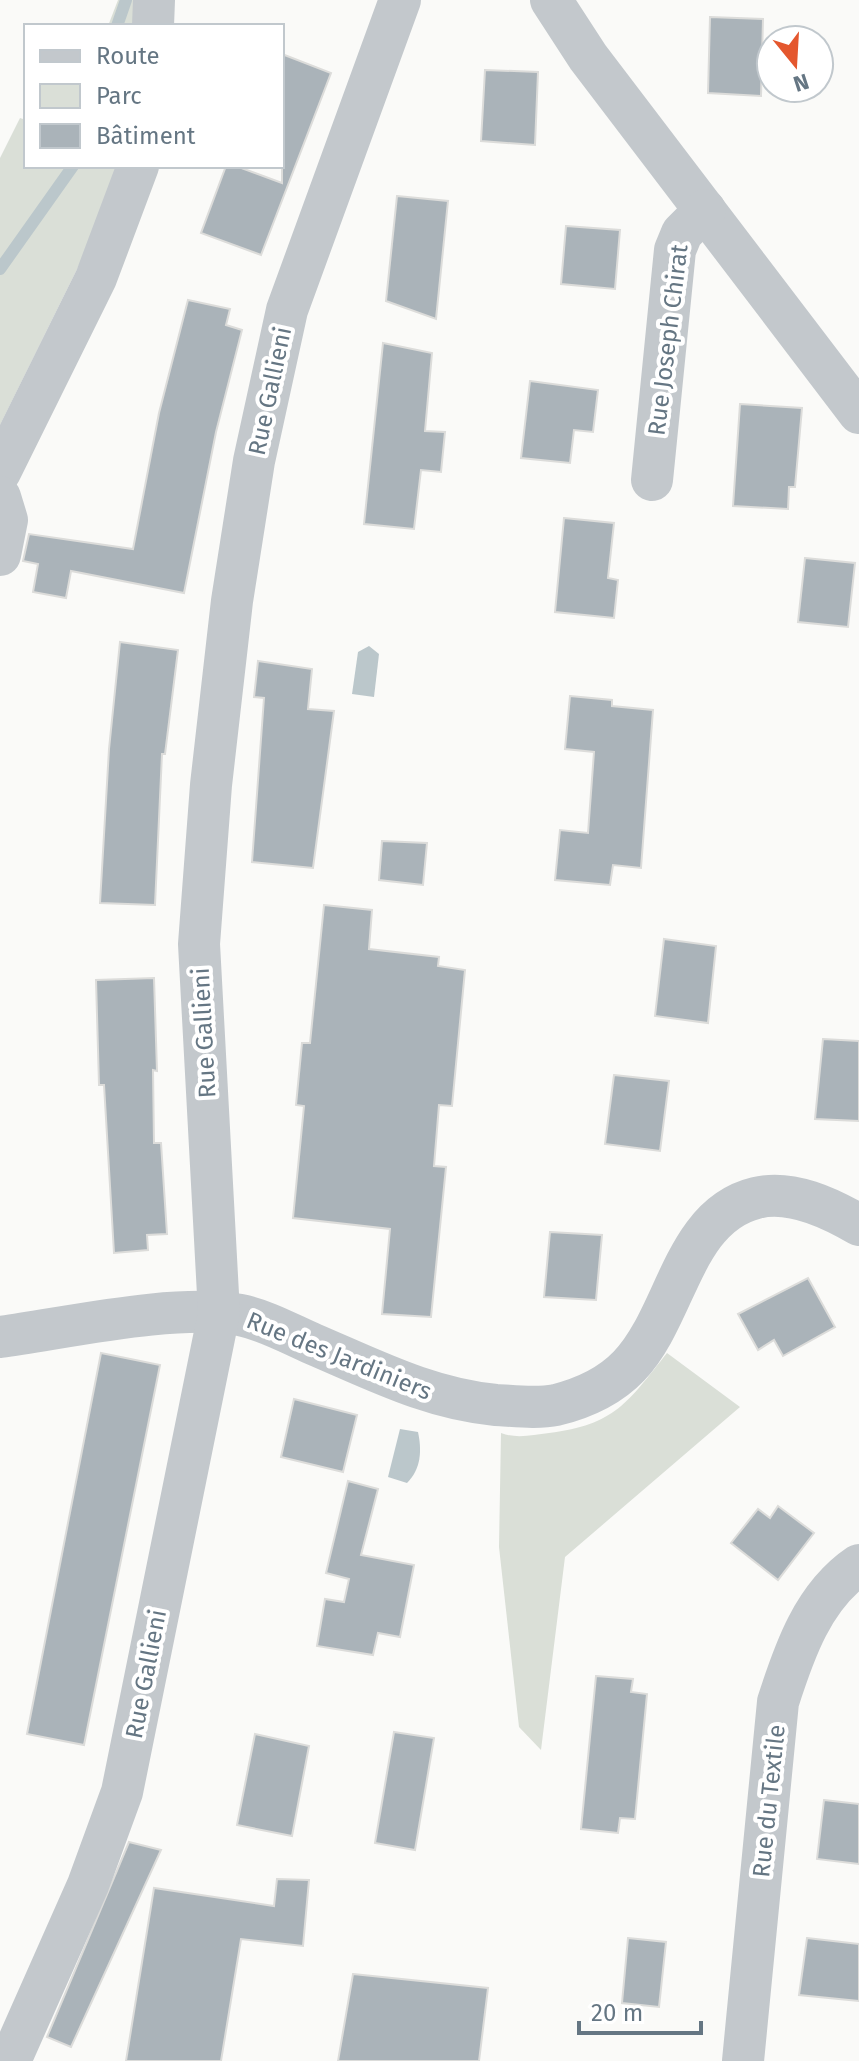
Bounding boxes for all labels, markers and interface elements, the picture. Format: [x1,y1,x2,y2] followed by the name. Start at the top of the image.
[24,24,284,168] legend
[755,24,835,104] north arrow
[96,42,160,70] text: Route
[790,67,812,98] text: N
[96,82,142,110] text: Parc
[96,122,196,150] text: Bâtiment
[642,242,694,437] street label: Rue Joseph Chirat
[243,324,297,458] street label: Rue Gallieni
[187,967,221,1099] street label: Rue Gallieni
[242,1306,436,1406] street label: Rue des Jardiniers
[120,1607,172,1741] street label: Rue Gallieni
[747,1723,791,1879] street label: Rue du Textile
[579,1985,701,2035] scale bar
[591,1999,643,2027] text: 20 m

